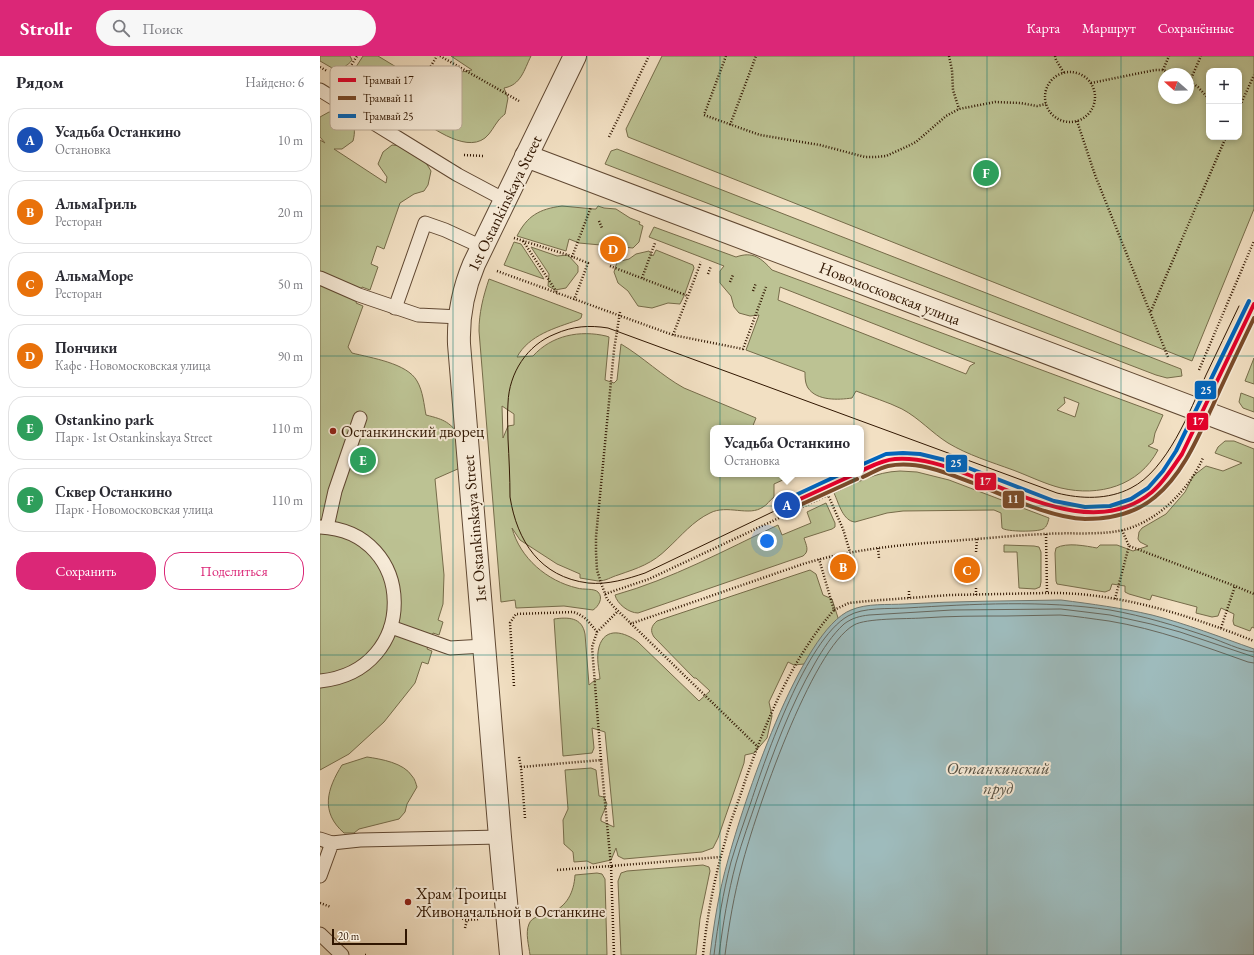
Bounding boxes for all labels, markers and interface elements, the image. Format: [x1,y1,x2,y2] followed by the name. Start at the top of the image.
[96,10,376,46] search box
[20,16,72,41] text: Strollr
[110,17,132,39] icon: search
[142,19,183,38] text: Поиск
[1027,19,1060,37] text: Карта
[1082,19,1136,37] text: Маршрут
[1158,19,1234,37] text: Сохранённые
[330,66,462,130] legend
[1158,68,1194,104] north arrow
[1206,68,1242,140] map controls
[1206,68,1242,104] button: +
[16,71,64,93] text: Рядом
[363,73,414,87] text: Трамвай 17
[245,74,304,91] text: Найдено: 6
[363,91,414,105] text: Трамвай 11
[1206,104,1242,140] button: −
[363,109,414,123] text: Трамвай 25
[55,122,181,141] text: Усадьба Останкино
[25,132,35,149] text: A
[278,132,303,149] text: 10 m
[462,132,546,275] street label: 1st Ostankinskaya Street
[55,141,111,158] text: Остановка
[973,158,999,188] pin: F
[55,194,137,213] text: АльмаГриль
[26,204,34,221] text: B
[278,204,303,221] text: 20 m
[55,213,102,230] text: Ресторан
[600,234,626,264] pin: D
[816,257,964,330] street label: Новомосковская улица
[55,266,133,285] text: АльмаМоре
[25,276,35,293] text: C
[278,276,303,293] text: 50 m
[55,285,102,302] text: Ресторан
[55,338,117,357] text: Пончики
[25,348,35,365] text: D
[278,348,303,365] text: 90 m
[55,357,211,374] text: Кафе · Новомосковская улица
[1194,380,1217,400] line badge: 25
[1200,383,1212,397] text: 25
[55,410,154,429] text: Ostankino park
[1186,412,1209,431] line badge: 17
[1192,414,1204,428] text: 17
[26,420,34,437] text: E
[272,420,303,437] text: 110 m
[341,421,485,442] place label: Останкинский дворец
[710,425,864,477] popup
[328,426,338,436] marker: Останкинский дворец
[55,429,212,446] text: Парк · 1st Ostankinskaya Street
[724,433,850,452] text: Усадьба Останкино
[350,445,376,475] pin: E
[724,452,780,469] text: Остановка
[458,454,491,604] street label: 1st Ostankinskaya Street
[945,454,968,473] line badge: 25
[950,456,962,470] text: 25
[974,472,997,491] line badge: 17
[979,474,991,488] text: 17
[55,482,172,501] text: Сквер Останкино
[774,490,800,520] pin: A
[1002,490,1025,509] line badge: 11
[26,492,34,509] text: F
[272,492,303,509] text: 110 m
[1007,492,1019,506] text: 11
[55,501,213,518] text: Парк · Новомосковская улица
[757,531,777,551] your location
[16,552,156,590] button: Сохранить
[164,552,304,590] button: Поделиться
[830,552,856,582] pin: B
[954,555,980,585] pin: C
[946,757,1050,799] water label: Останкинский пруд
[415,883,605,922] place label: Храм Троицы Живоначальной в Останкине
[403,897,413,907] marker: Храм Троицы Живоначальной в Останкине
[332,927,407,946] scale bar
[338,929,359,943] text: 20 m

